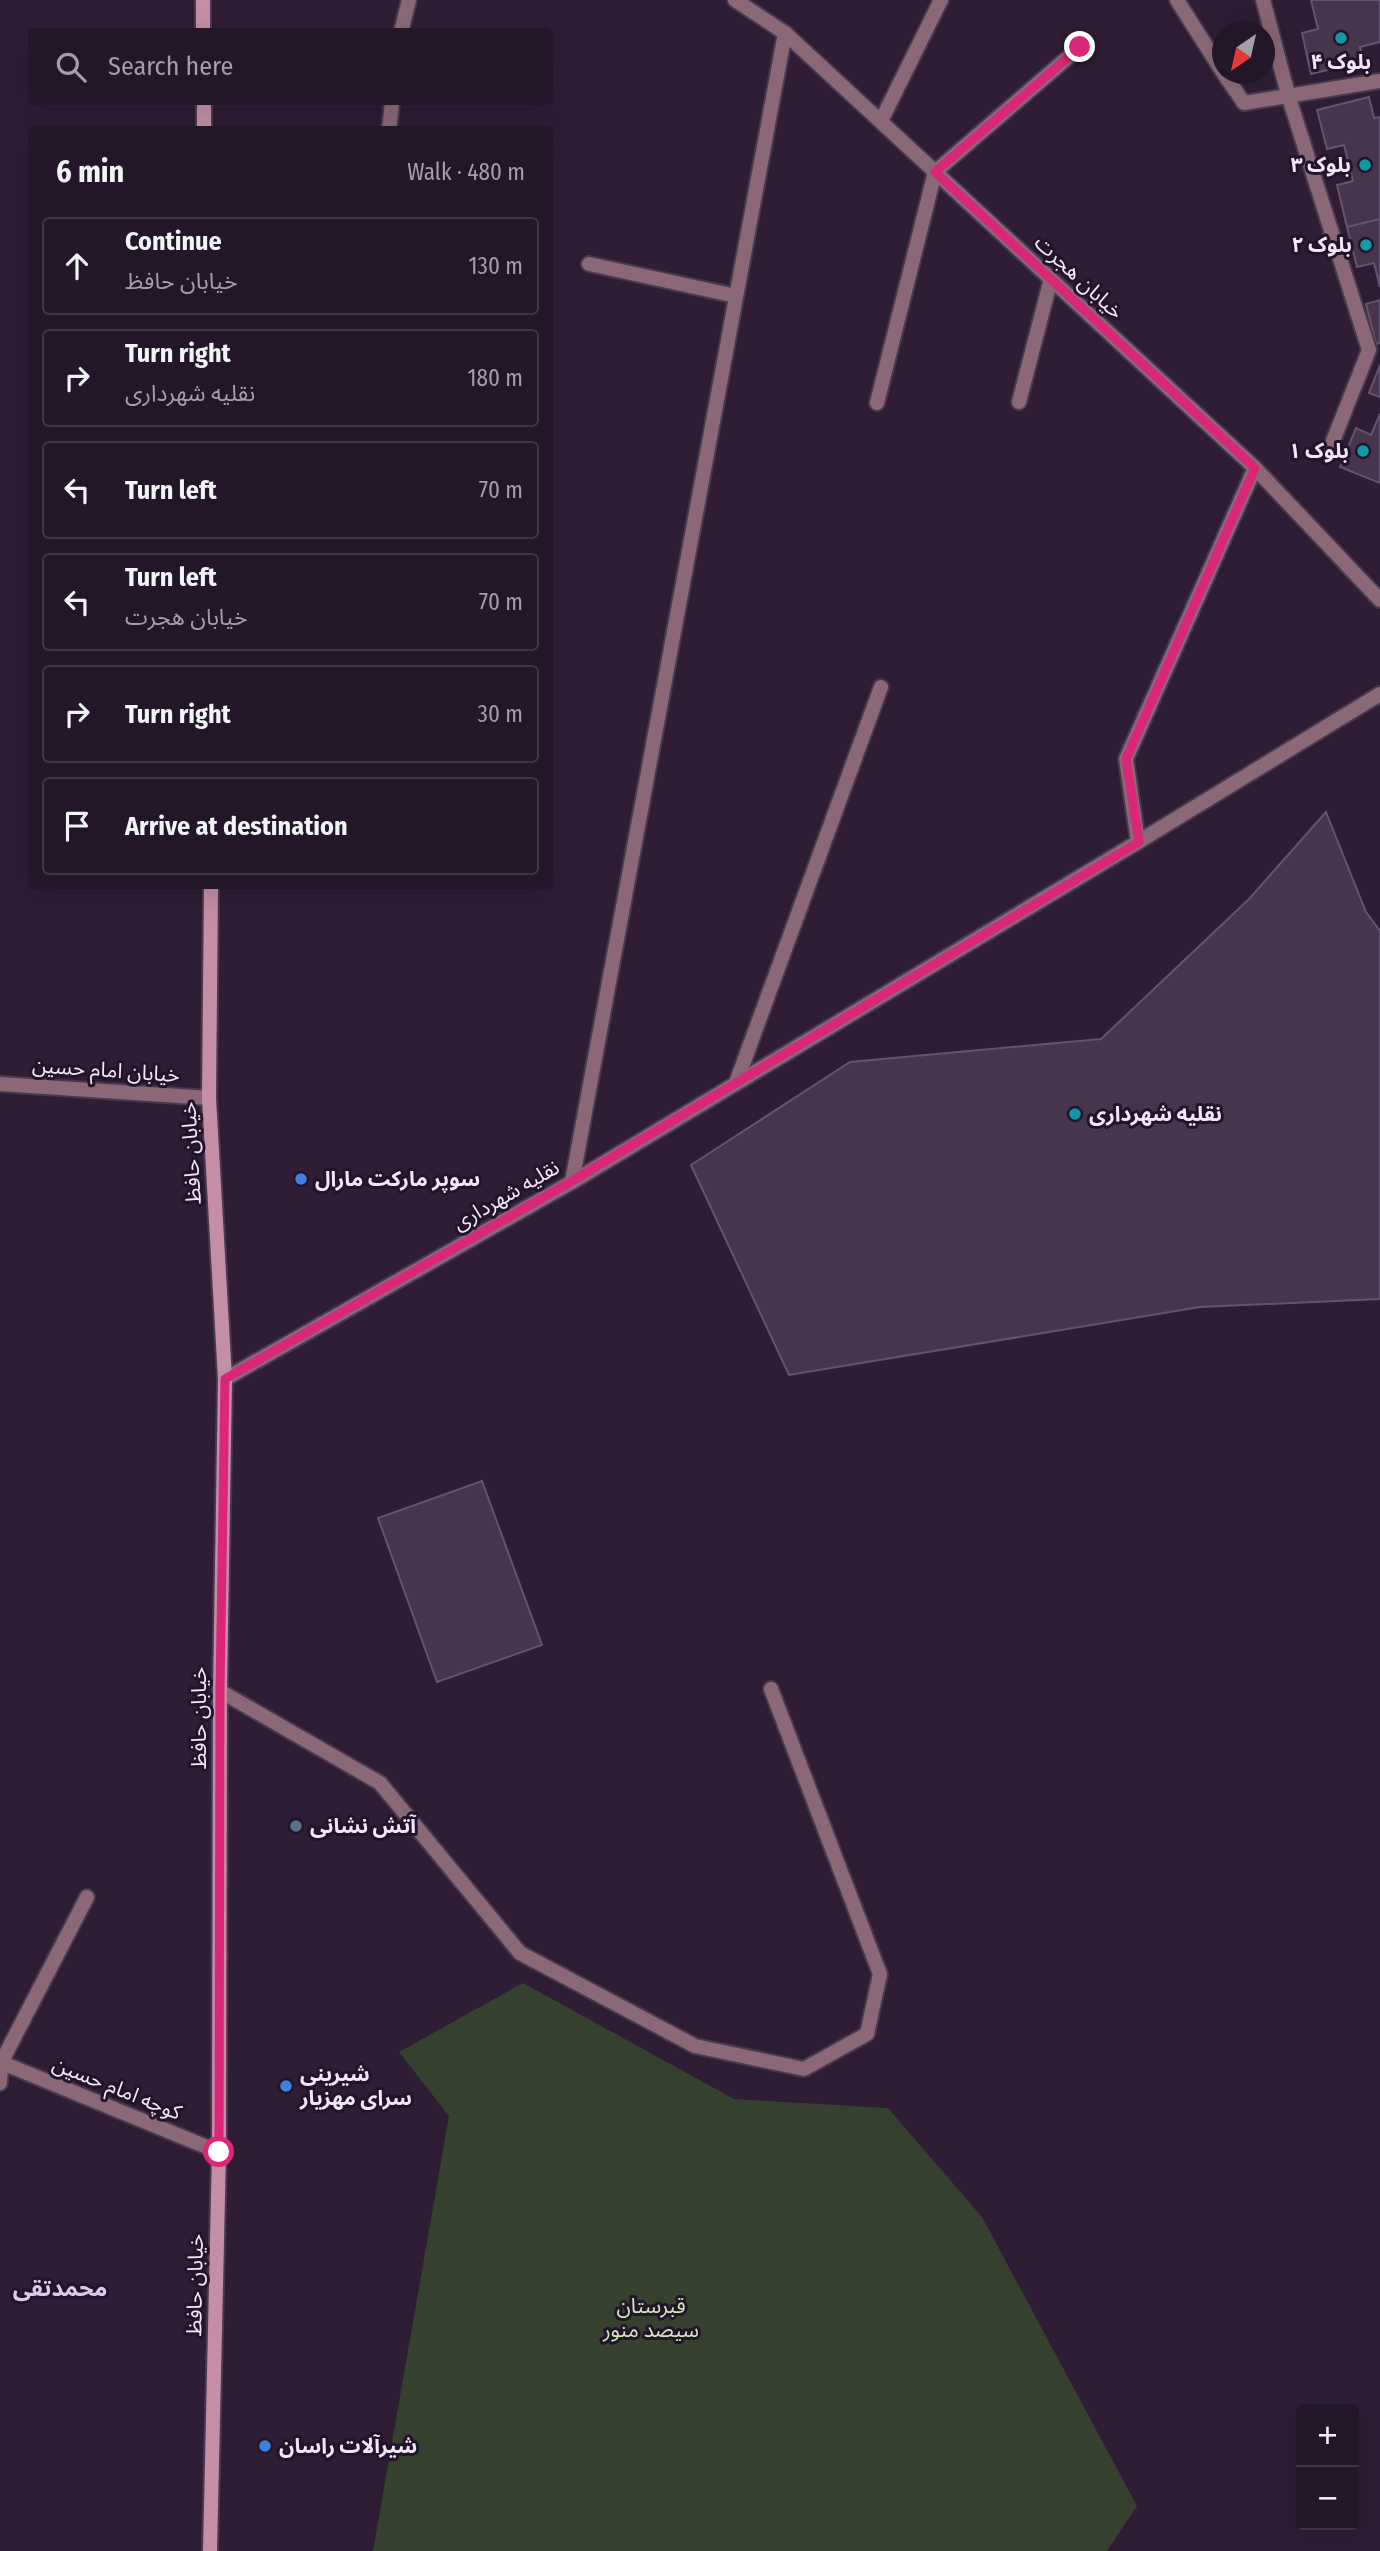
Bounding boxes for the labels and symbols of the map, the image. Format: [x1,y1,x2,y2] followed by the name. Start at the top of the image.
[1212,21,1275,84] north arrow
[1333,30,1349,46] marker: بلوک ۴
[1064,31,1095,62] route end
[1311,49,1371,75] place label: بلوک ۴
[1291,152,1351,178] place label: بلوک ۳
[1357,157,1373,173] marker: بلوک ۳
[1029,229,1129,325] street label: خیابان هجرت
[1292,232,1352,258] place label: بلوک ۲
[1358,237,1374,253] marker: بلوک ۲
[1289,438,1349,464] place label: بلوک ۱
[1355,443,1371,459] marker: بلوک ۱
[31,1052,181,1091] street label: خیابان امام حسین
[175,1101,207,1205] street label: خیابان حافظ
[1089,1101,1222,1127] place label: نقلیه شهرداری
[1067,1106,1083,1122] marker: نقلیه شهرداری
[448,1154,564,1236] street label: نقلیه شهرداری
[315,1166,480,1193] place label: سوپر مارکت مارال
[293,1171,309,1187] marker: سوپر مارکت مارال
[186,1667,212,1769] street label: خیابان حافظ
[310,1813,417,1839] place label: آتش نشانی
[288,1818,304,1834] marker: آتش نشانی
[48,2050,186,2129] street label: کوچه امام حسین
[299,2061,412,2111] place label: شیرینی سرای مهزیار
[278,2078,294,2094] marker: شیرینی سرای مهزیار
[203,2136,234,2167] route start
[181,2233,209,2337] street label: خیابان حافظ
[13,2274,107,2302] district label: محمدتقی
[602,2293,699,2343] park label: قبرستان سیصد منور
[279,2433,417,2459] place label: شیرآلات راسان
[257,2438,273,2454] marker: شیرآلات راسان

